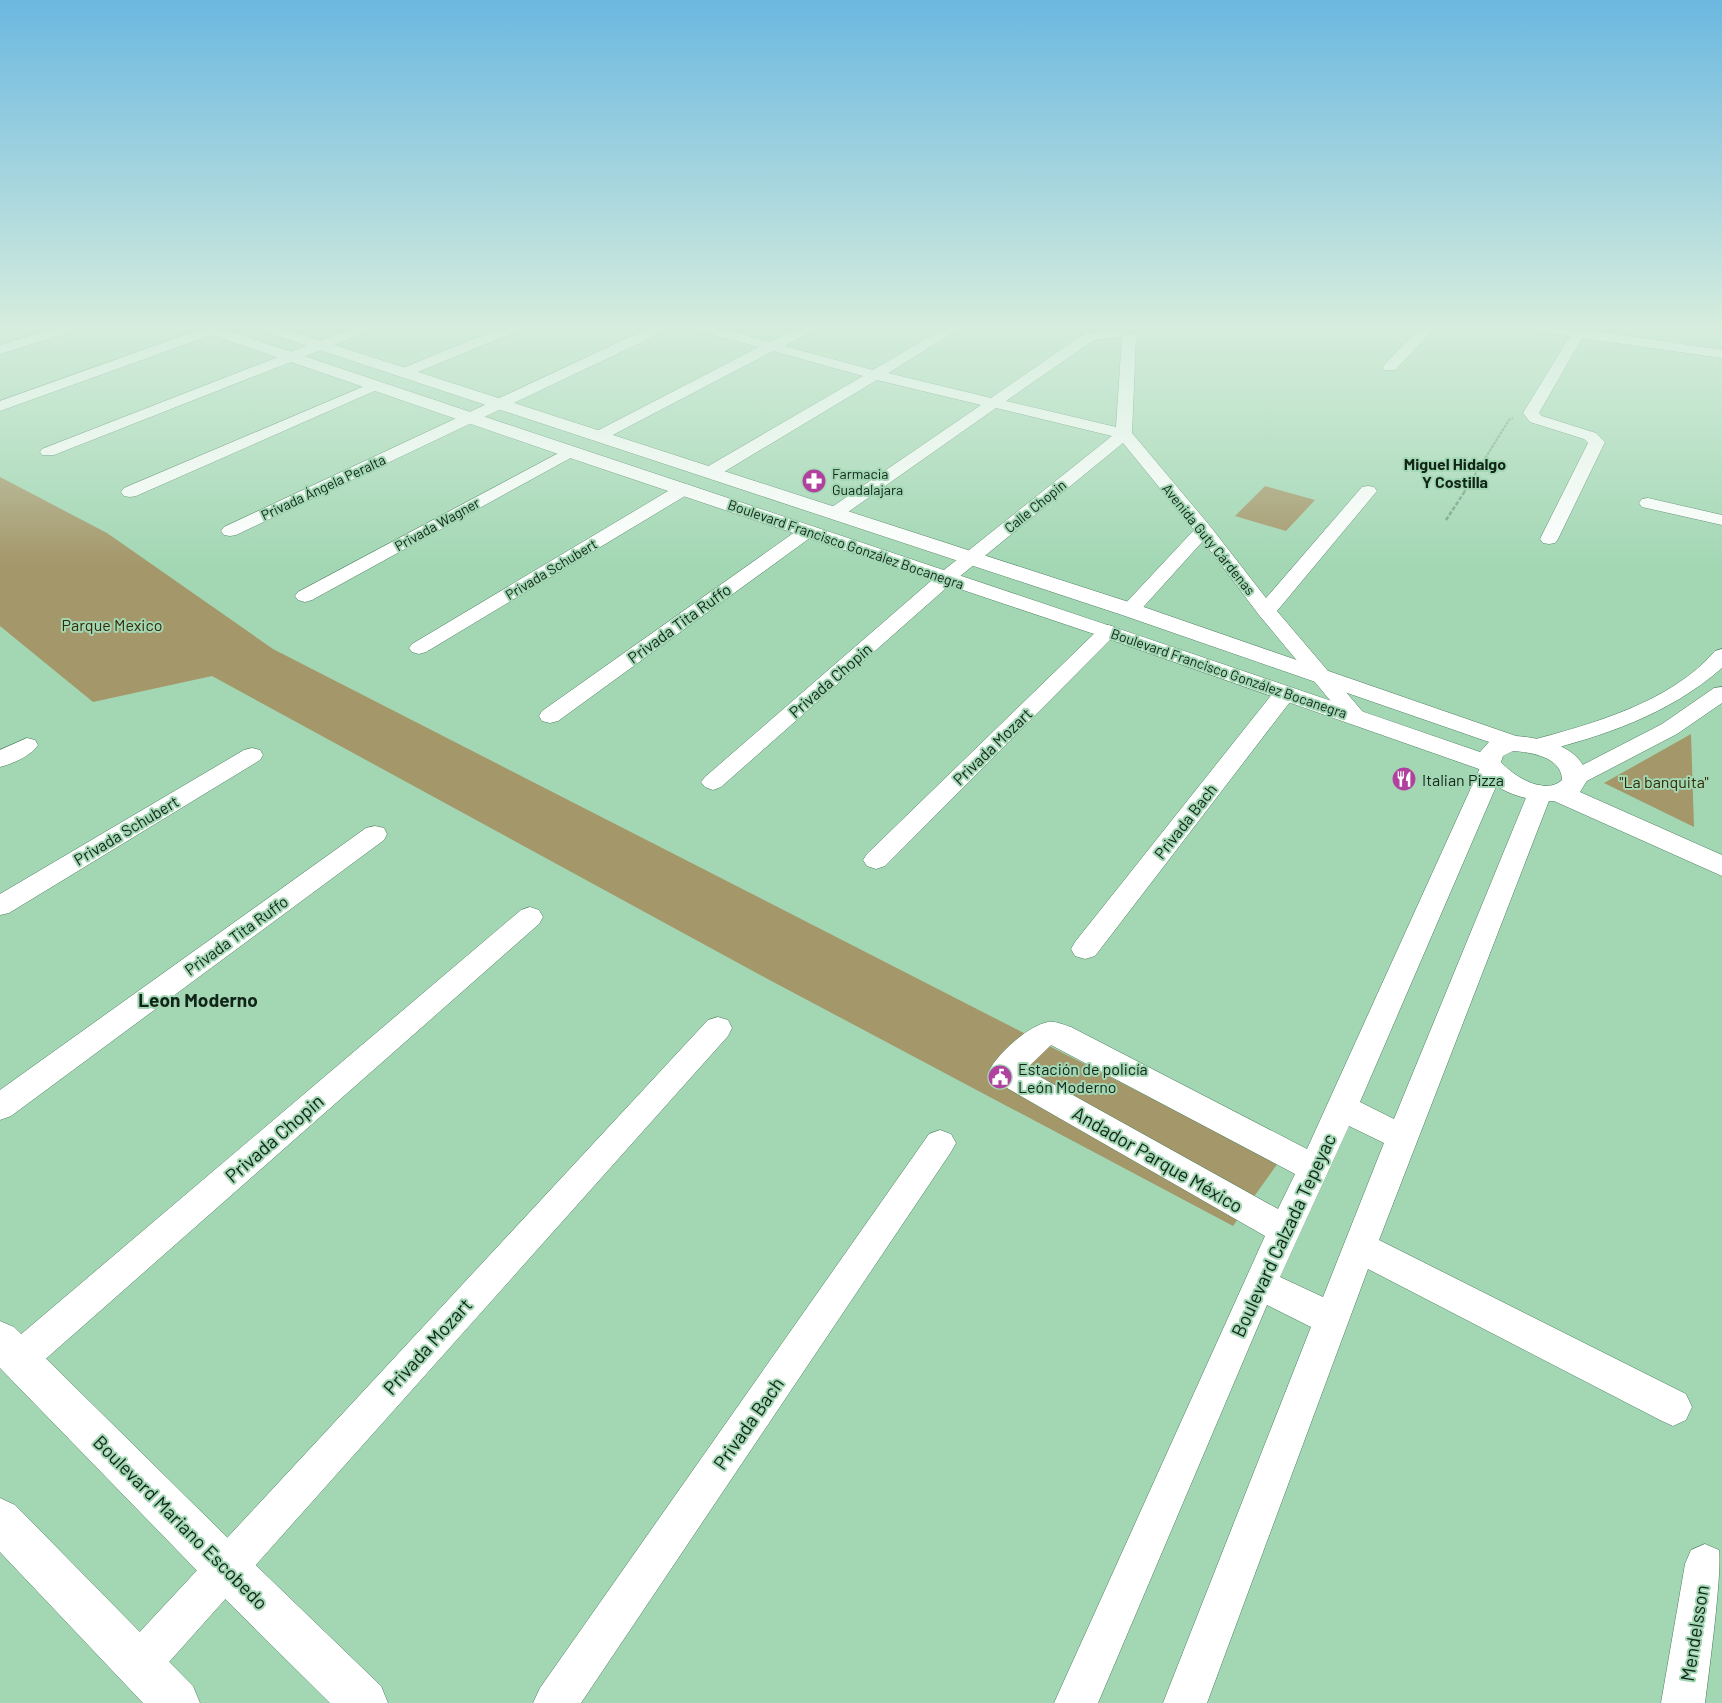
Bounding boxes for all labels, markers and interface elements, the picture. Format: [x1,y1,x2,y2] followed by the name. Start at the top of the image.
[258,451,388,523] street label: Privada Ángela Peralta
[1404,454,1506,491] district label: Miguel Hidalgo Y Costilla
[832,465,903,498] place label: Farmacia Guadalajara
[801,468,827,494] pharmacy icon: Farmacia Guadalajara
[1001,476,1069,536] street label: Calle Chopin
[1159,480,1259,598] street label: Avenida Guty Cárdenas
[392,494,482,554] street label: Privada Wagner
[726,496,966,592] street label: Boulevard Francisco González Bocanegra
[502,535,600,603] street label: Privada Schubert
[624,579,734,667] street label: Privada Tita Ruffo
[62,615,162,634] park label: Parque Mexico
[1109,625,1349,721] street label: Boulevard Francisco González Bocanegra
[785,639,875,721] street label: Privada Chopin
[949,704,1035,788] street label: Privada Mozart
[1391,766,1417,792] restaurant icon: Italian Pizza
[1422,770,1504,789] place label: Italian Pizza
[1619,772,1709,791] park label: "La banquita"
[1150,780,1220,862] street label: Privada Bach
[70,791,182,869] street label: Privada Schubert
[181,891,291,979] street label: Privada Tita Ruffo
[138,988,258,1011] district label: Leon Moderno
[1018,1059,1148,1096] place label: Estación de policía León Moderno
[987,1064,1013,1090] public building icon: Estación de policía León Moderno
[220,1089,328,1187] street label: Privada Chopin
[1069,1101,1247,1217] street label: Andador Parque México
[1226,1130,1340,1340] street label: Boulevard Calzada Tepeyac
[378,1293,476,1399] street label: Privada Mozart
[708,1373,788,1473] street label: Privada Bach
[89,1430,273,1614] street label: Boulevard Mariano Escobedo
[1675,1583,1713,1683] street label: Mendelsson

